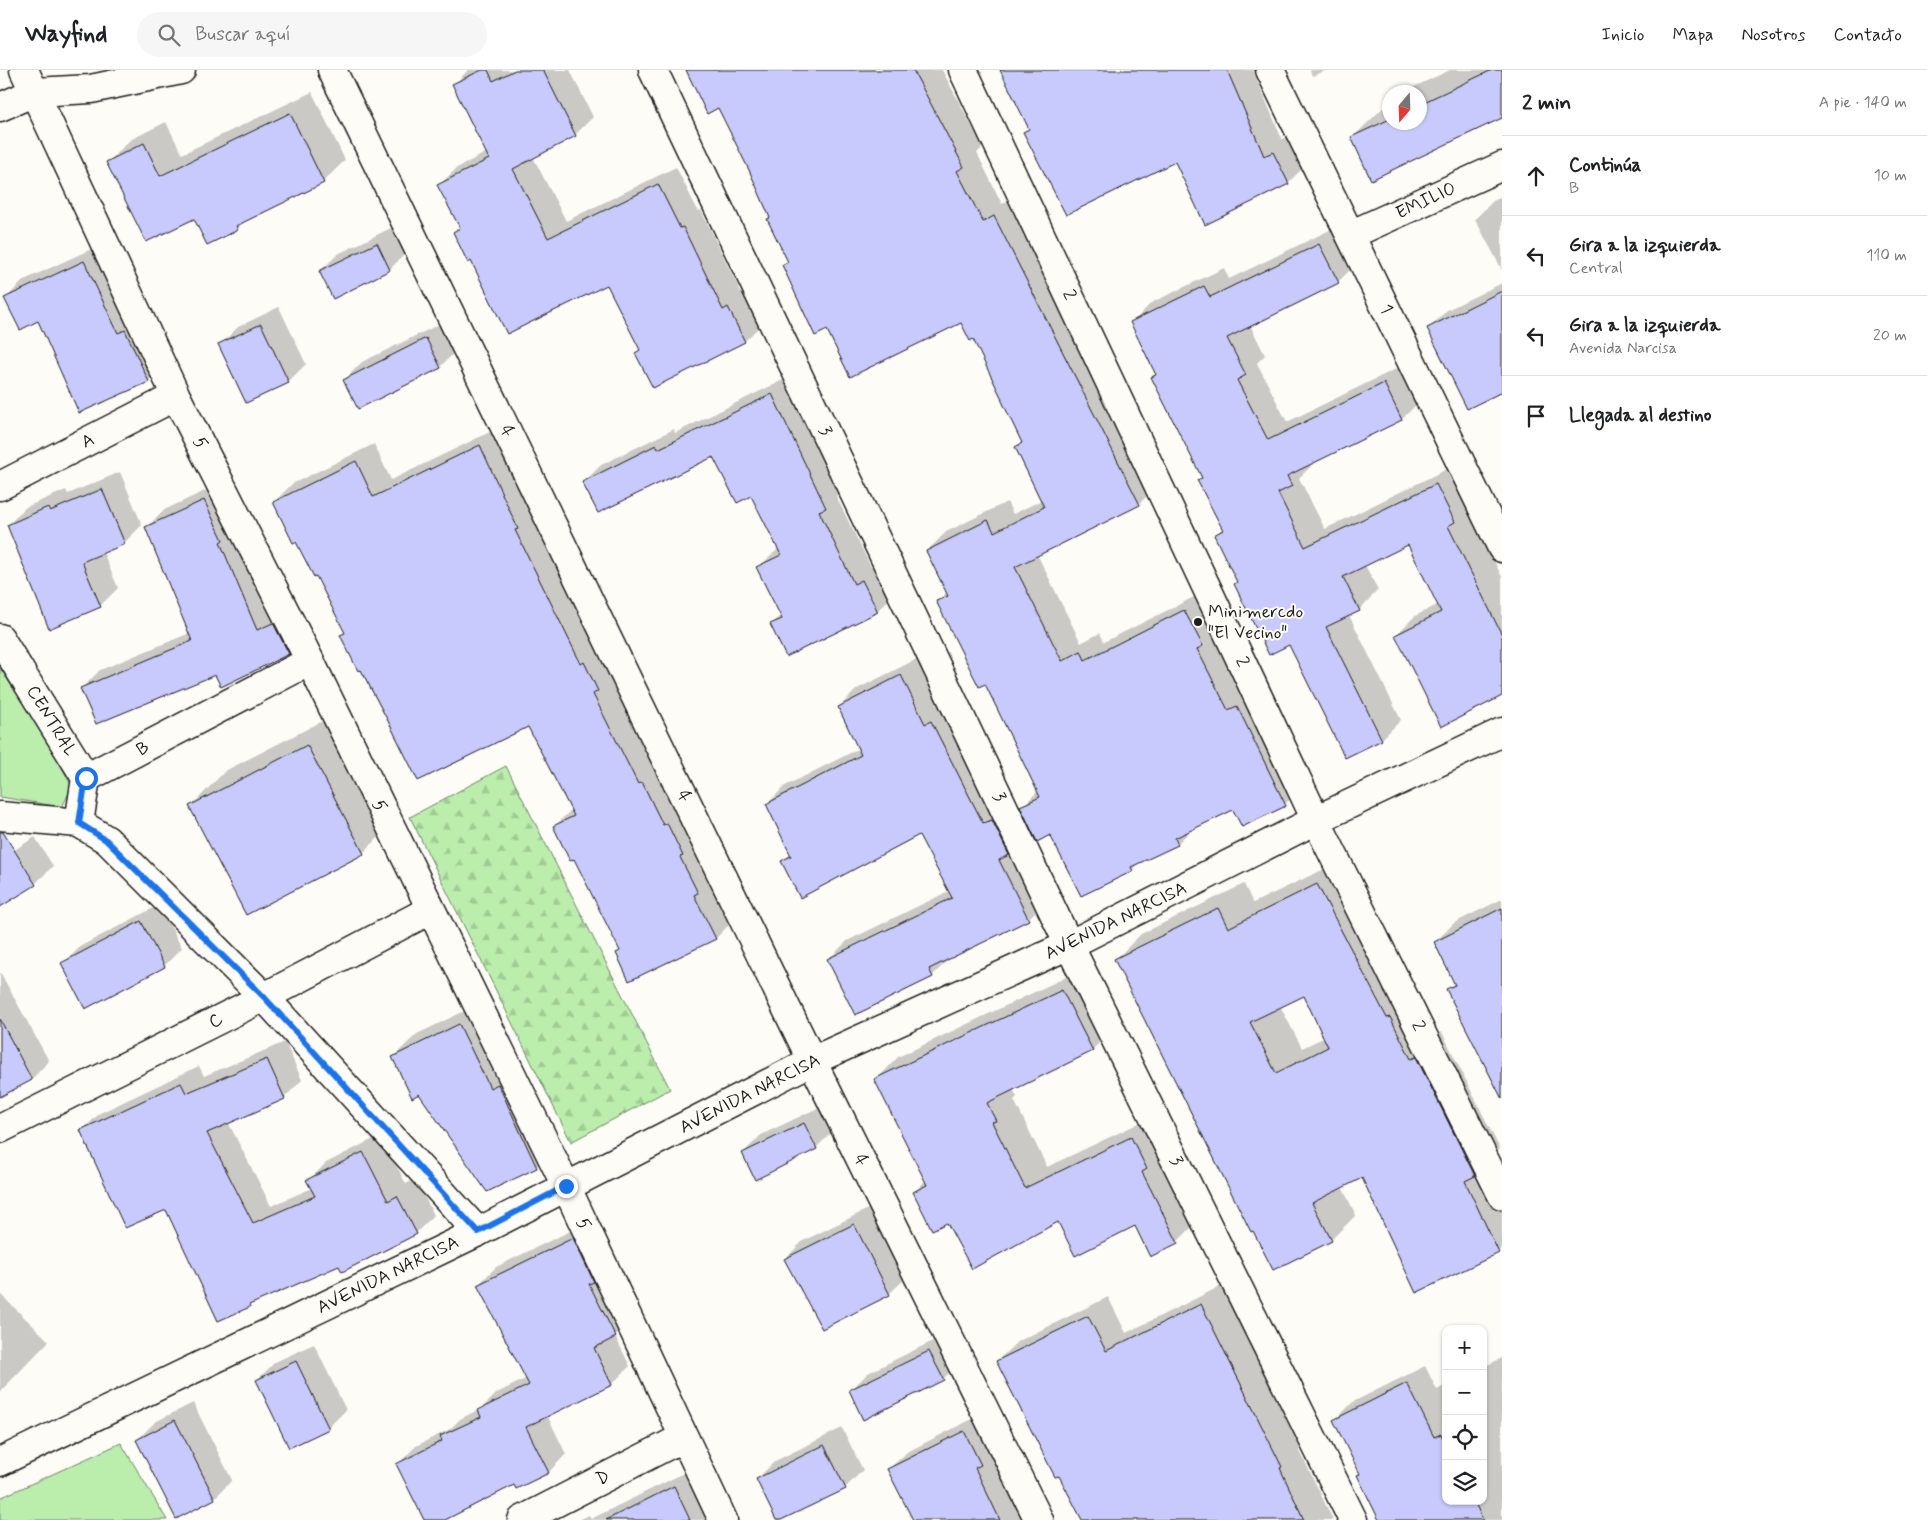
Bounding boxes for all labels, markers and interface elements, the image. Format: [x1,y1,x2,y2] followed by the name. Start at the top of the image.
[137,12,487,57] search box
[25,19,107,50] text: Wayfind
[155,21,183,49] icon: search
[195,22,291,47] text: Buscar aquí
[1602,23,1644,47] text: Inicio
[1672,23,1713,47] text: Mapa
[1741,23,1806,47] text: Nosotros
[1834,23,1902,47] text: Contacto
[1382,85,1427,130] north arrow
[1522,89,1571,117] text: 2 min
[1819,92,1907,113] text: A pie · 140 m
[1569,153,1641,178] text: Continúa
[1522,162,1550,190] icon: ahead
[1874,165,1907,186] text: 10 m
[1392,177,1460,225] street label: EMILIO
[1569,178,1579,199] text: B
[1569,233,1720,258] text: Gira a la izquierda
[1522,242,1550,270] icon: left
[1866,245,1907,266] text: 110 m
[1569,258,1623,279] text: Central
[1056,286,1082,304] street label: 2
[1373,300,1399,318] street label: 1
[1569,313,1720,338] text: Gira a la izquierda
[1522,322,1550,350] icon: left
[1873,325,1907,346] text: 20 m
[1569,338,1677,359] text: Avenida Narcisa
[1522,402,1550,430] icon: arrive
[1569,403,1711,428] text: Llegada al destino
[494,421,520,441] street label: 4
[812,422,838,440] street label: 3
[77,428,99,454] street label: A
[187,433,213,453] street label: 5
[1208,600,1303,645] place label: Minimercdo "El Vecino"
[1192,616,1204,628] marker: Minimercdo "El Vecino"
[1229,653,1255,671] street label: 2
[20,681,82,761] street label: CENTRAL
[132,736,154,762] street label: B
[75,767,98,790] route start
[671,786,697,806] street label: 4
[986,788,1012,806] street label: 3
[366,796,392,816] street label: 5
[1041,876,1191,966] street label: AVENIDA NARCISA
[205,1007,227,1035] street label: C
[1405,1017,1431,1035] street label: 2
[676,1048,824,1140] street label: AVENIDA NARCISA
[848,1150,874,1170] street label: 4
[1163,1152,1189,1170] street label: 3
[555,1175,578,1198] route end
[570,1214,596,1234] street label: 5
[313,1230,463,1320] street label: AVENIDA NARCISA
[1442,1325,1487,1505] map controls
[1442,1325,1487,1370] button: +
[1442,1370,1487,1415] button: −
[1442,1415,1487,1460] button: locate
[1442,1460,1487,1505] button: layers
[592,1464,614,1492] street label: D

